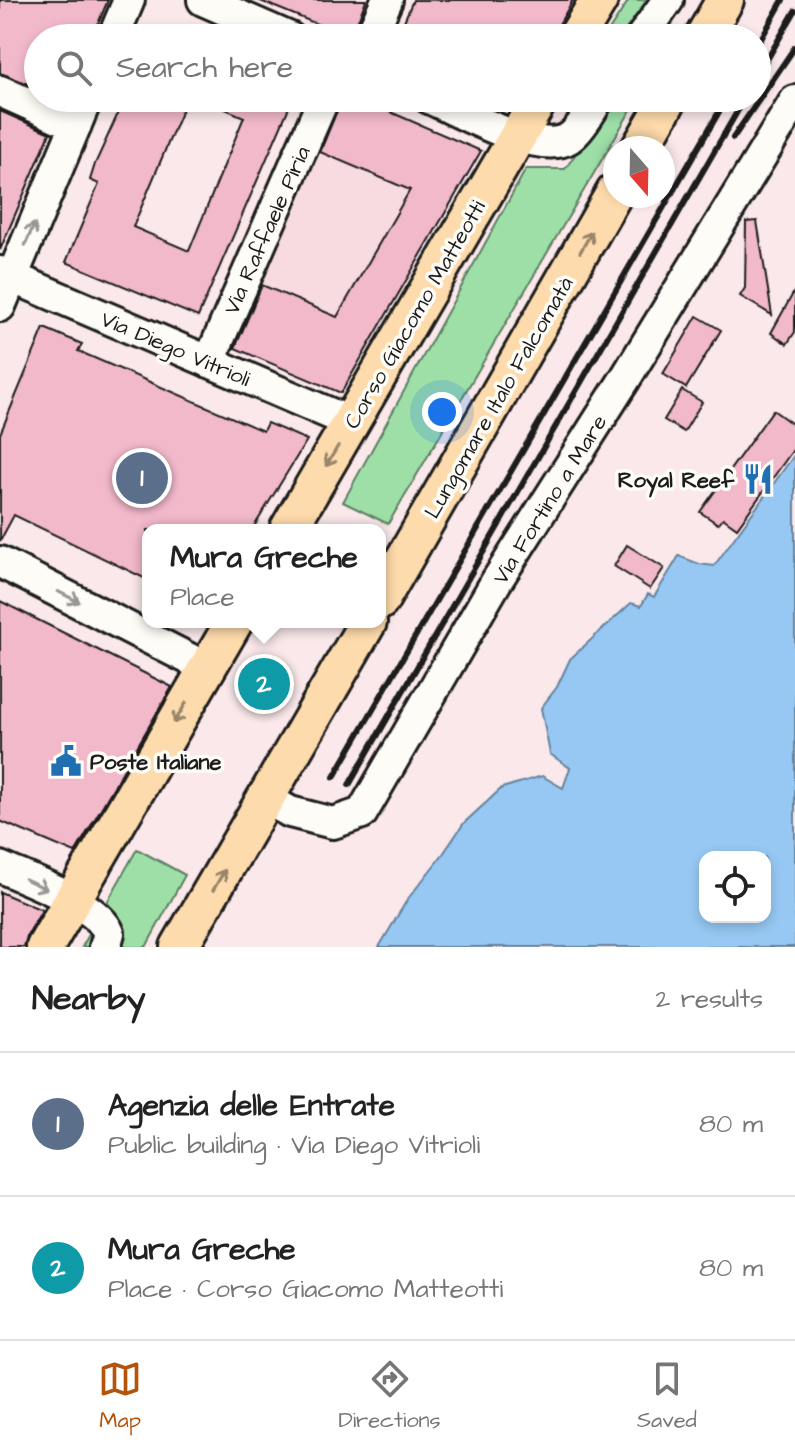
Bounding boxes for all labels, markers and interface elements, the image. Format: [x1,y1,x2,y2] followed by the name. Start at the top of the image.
[24,24,771,112] search box
[52,46,96,90] icon: search
[116,47,293,89] text: Search here
[603,136,675,208] north arrow
[216,141,318,320] street label: Via Raffaele Piria
[337,195,494,435] street label: Corso Giacomo Matteotti
[24,222,39,247] one-way arrow
[578,231,594,254] one-way arrow
[417,271,582,525] street label: Lungomare Italo Falcomatà
[95,304,255,396] street label: Via Diego Vitrioli
[422,392,462,432] your location
[486,409,615,591] street label: Via Fortino a Mare
[324,444,340,467] one-way arrow
[116,448,168,508] pin: 1
[741,462,775,496] restaurant icon: Royal Reef
[618,465,735,498] place label: Royal Reef
[142,524,386,628] popup
[170,537,358,579] text: Mura Greche
[170,579,235,615] text: Place
[57,590,81,606] one-way arrow
[238,654,290,714] pin: 2
[172,701,188,724] one-way arrow
[49,744,83,778] public building icon: Poste Italiane
[90,747,221,778] place label: Poste Italiane
[699,851,771,923] map controls
[699,851,771,923] button: locate
[211,869,227,892] one-way arrow
[24,877,48,892] one-way arrow
[32,975,146,1023] text: Nearby
[655,981,763,1017] text: 2 results
[108,1085,395,1127] text: Agenzia delle Entrate
[56,1106,60,1142] text: 1
[699,1106,763,1142] text: 80 m
[108,1127,480,1163] text: Public building · Via Diego Vitrioli
[108,1229,296,1271] text: Mura Greche
[51,1250,65,1286] text: 2
[699,1250,763,1286] text: 80 m
[108,1271,503,1307] text: Place · Corso Giacomo Matteotti
[98,1357,142,1436] tab: Map
[338,1357,441,1436] tab: Directions
[637,1357,697,1436] tab: Saved

